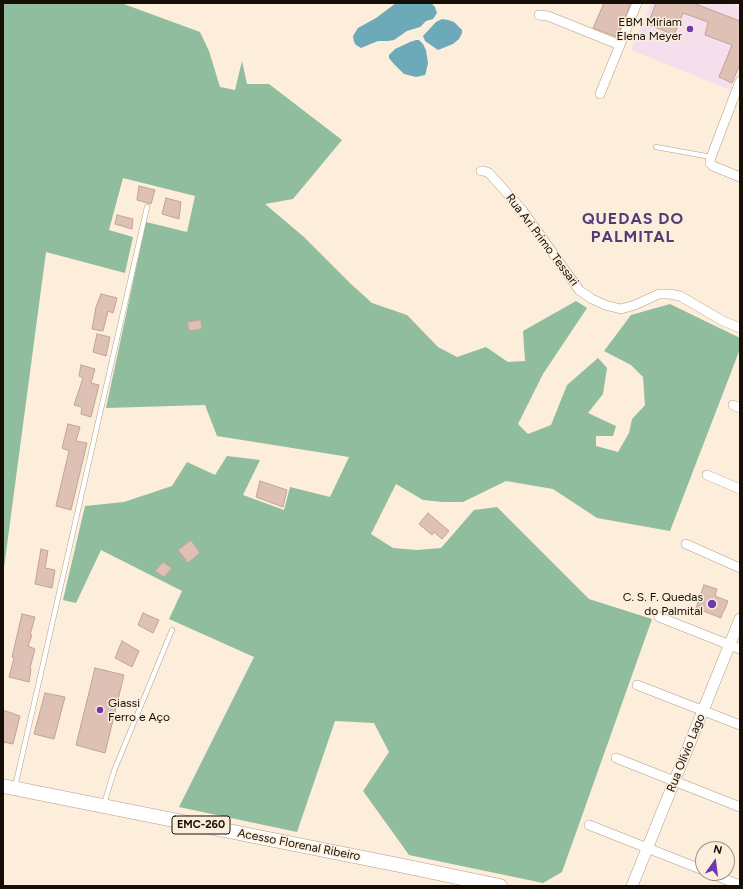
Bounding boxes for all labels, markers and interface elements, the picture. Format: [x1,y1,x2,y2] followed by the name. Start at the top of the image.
[617,15,682,43] place label: EBM Míriam Elena Meyer
[685,24,695,34] marker: EBM Míriam Elena Meyer
[503,191,581,289] street label: Rua Ari Primo Tessari
[582,209,684,247] district label: QUEDAS DO PALMITAL
[623,590,703,618] place label: C. S. F. Quedas do Palmital
[706,598,718,610] marker: C. S. F. Quedas do Palmital
[108,696,170,724] place label: Giassi Ferro e Aço
[95,705,105,715] marker: Giassi Ferro e Aço
[664,712,708,794] street label: Rua Olívio Lago
[172,816,230,834] road number: EMC-260
[236,826,362,864] street label: Acesso Florenal Ribeiro
[695,841,735,881] north arrow
[712,843,723,857] text: N

